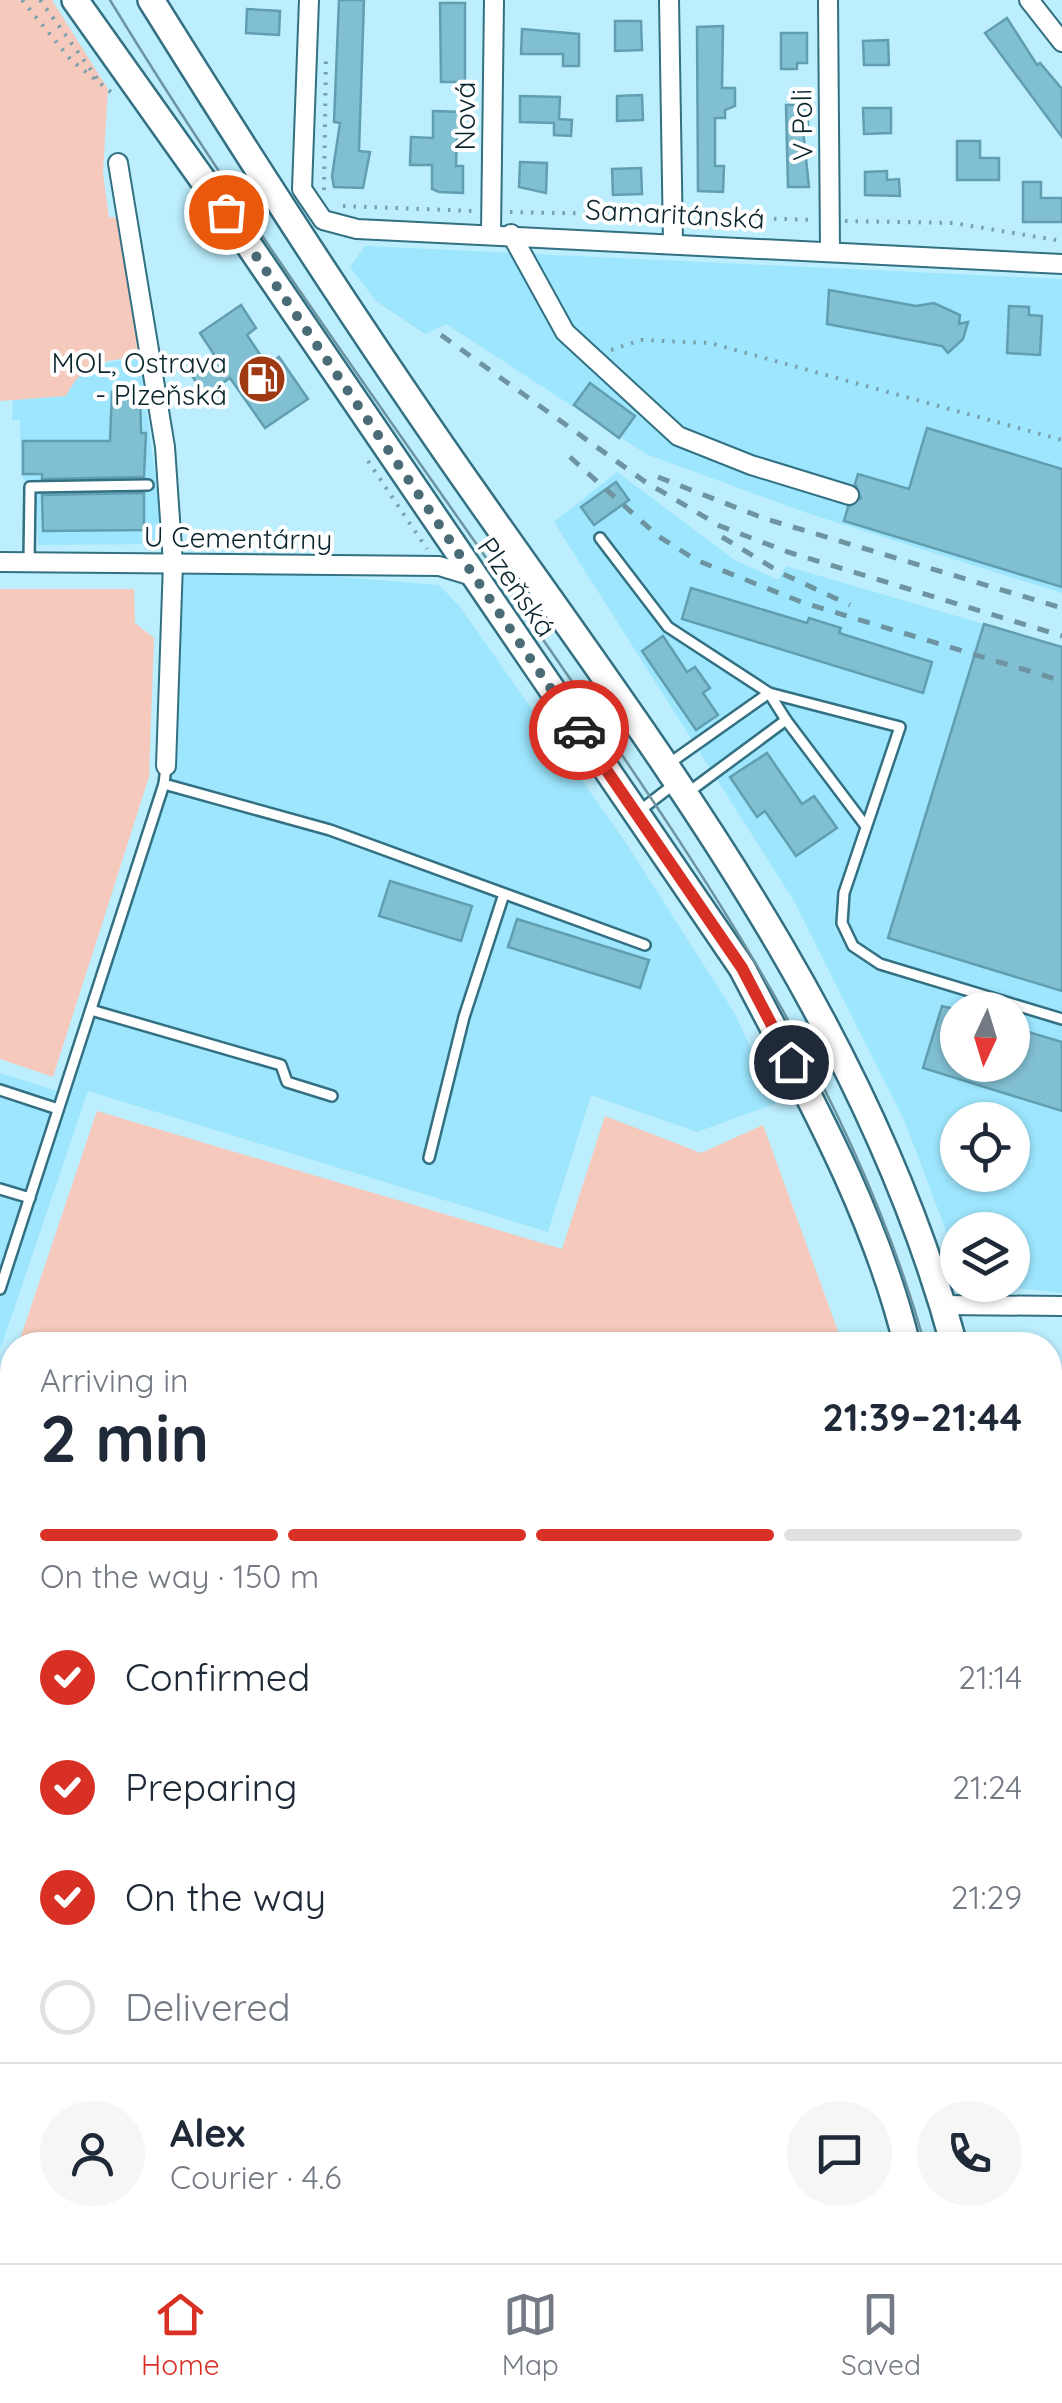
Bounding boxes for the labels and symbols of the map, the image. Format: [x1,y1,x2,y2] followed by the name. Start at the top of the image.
[447,82,482,150] street label: Nová
[783,89,820,161] street label: V Poli
[184,170,269,255] pin
[584,191,766,236] street label: Samaritánská
[52,345,227,412] place label: MOL, Ostrava - Plzeňská
[236,353,288,405] fuel station icon: MOL, Ostrava - Plzeňská
[143,518,333,557] street label: U Cementárny
[471,530,564,643] street label: Plzeňská
[529,680,629,780] courier
[940,992,1030,1082] north arrow
[749,1020,834,1105] pin

